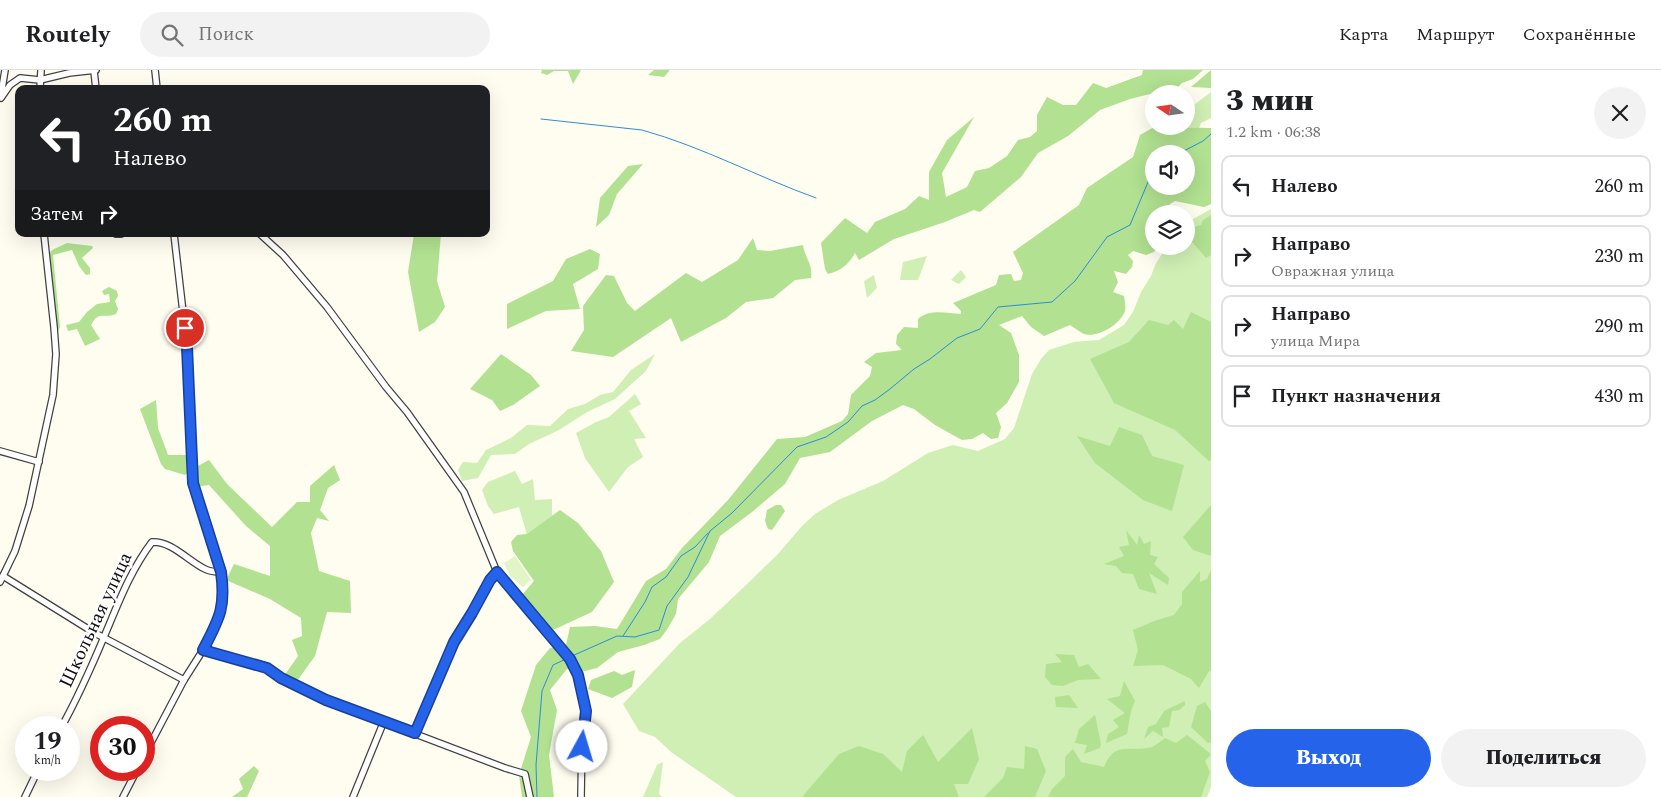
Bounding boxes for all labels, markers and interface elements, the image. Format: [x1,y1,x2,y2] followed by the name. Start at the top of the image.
[140,12,490,57] search box
[25,17,110,53] text: Routely
[198,20,254,49] text: Поиск
[158,21,186,49] icon: search
[1339,21,1388,48] text: Карта
[1416,21,1495,48] text: Маршрут
[1523,21,1636,48] text: Сохранённые
[1226,78,1314,124] text: 3 мин
[1145,85,1195,135] north arrow
[1145,85,1195,255] map controls
[1594,87,1646,139] button: close
[113,94,212,147] text: 260 m
[30,105,95,170] icon: left
[1226,120,1321,144] text: 1.2 km · 06:38
[113,142,187,175] text: Налево
[1145,145,1195,195] button: sound
[1228,172,1256,200] icon: left
[1271,172,1338,201] text: Налево
[1594,172,1644,201] text: 260 m
[30,200,84,229] text: Затем
[94,200,122,228] icon: right
[1145,205,1195,255] button: layers
[1271,230,1350,259] text: Направо
[1228,242,1256,270] icon: right
[1594,242,1644,271] text: 230 m
[1271,259,1394,283] text: Овражная улица
[1271,300,1350,329] text: Направо
[164,307,206,349] pin
[1228,312,1256,340] icon: right
[1594,312,1644,341] text: 290 m
[171,314,199,342] icon: arrive
[1271,329,1360,353] text: улица Мира
[1228,382,1256,410] icon: arrive
[1271,382,1441,411] text: Пункт назначения
[1594,382,1644,411] text: 430 m
[52,547,140,693] street label: Школьная улица
[90,716,155,781] speed limit sign: 30
[555,720,607,772] position arrow
[33,723,62,761] text: 19
[1226,729,1431,787] button: Выход
[1441,729,1646,787] button: Поделиться
[34,751,61,770] text: km/h

